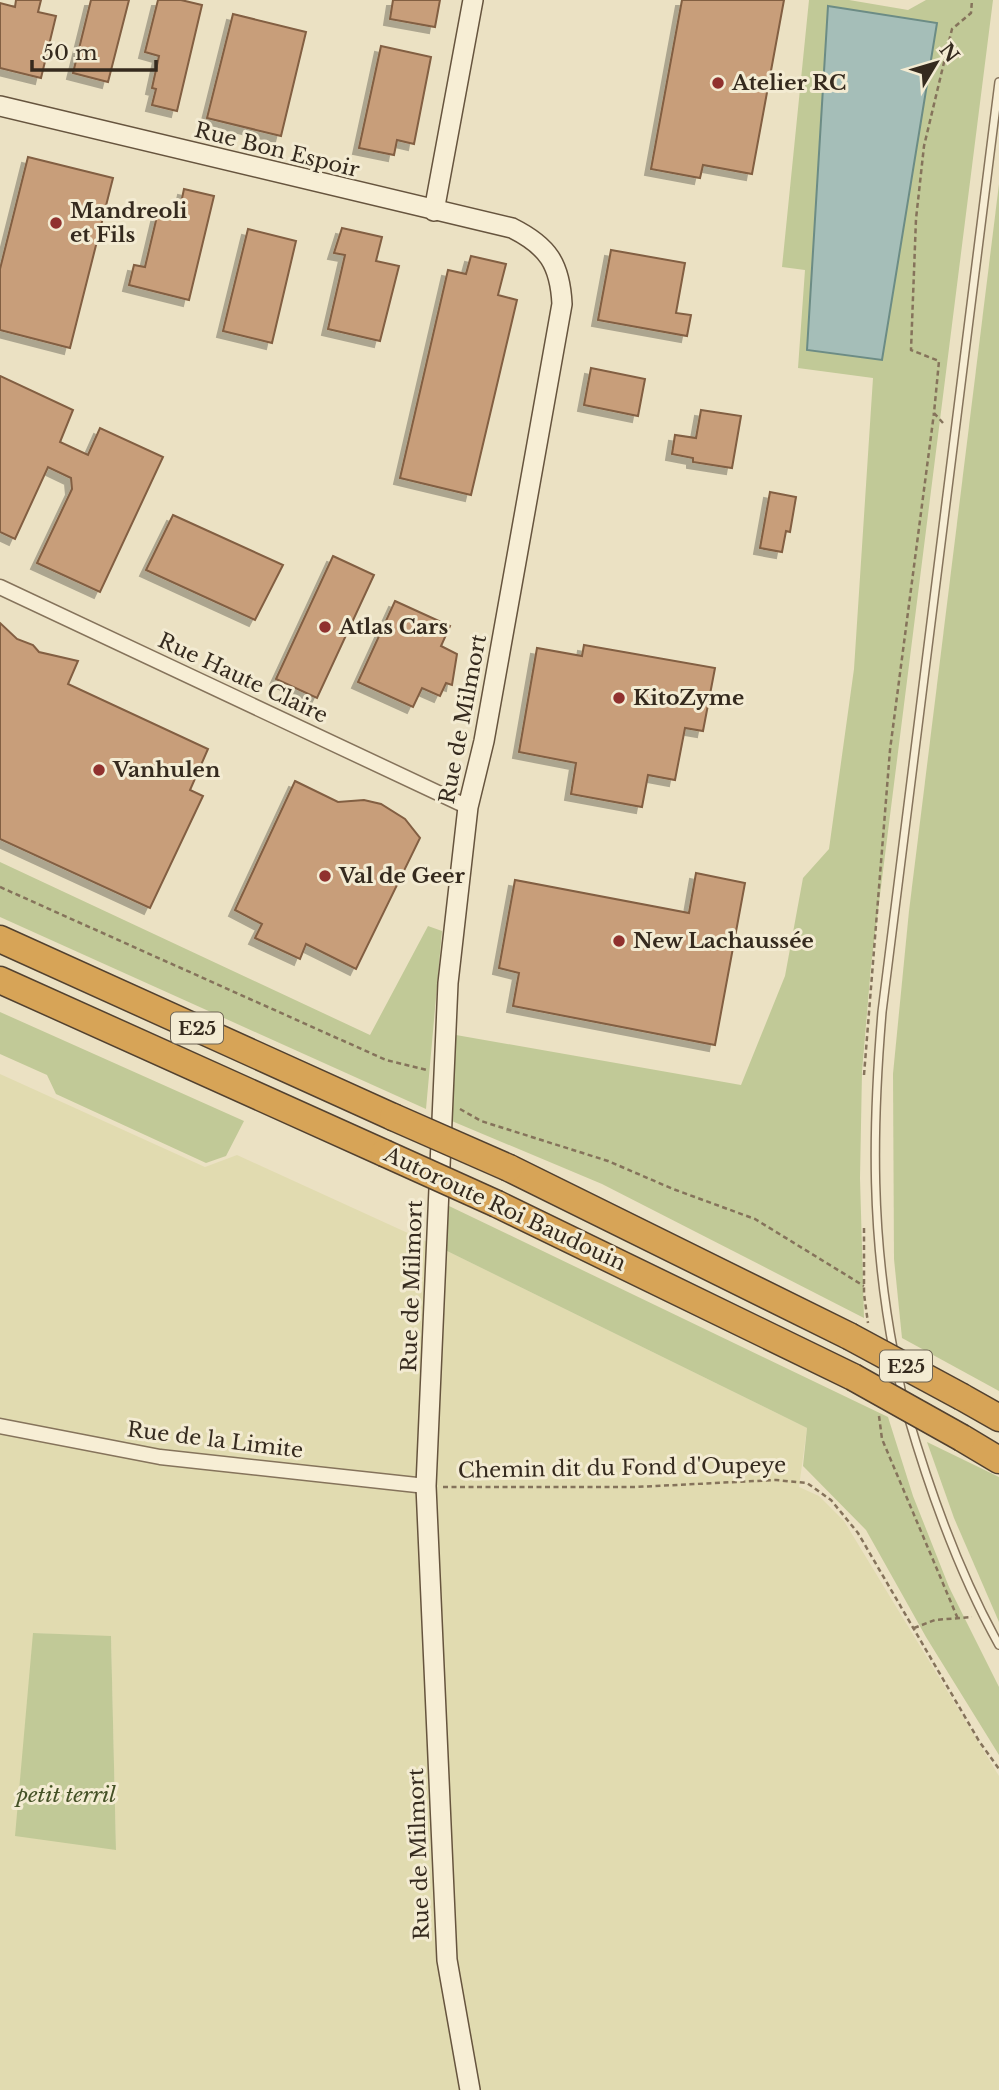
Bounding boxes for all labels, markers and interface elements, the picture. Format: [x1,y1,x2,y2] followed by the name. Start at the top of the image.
[32,28,156,72] scale bar
[901,28,971,98] north arrow
[934,39,964,67] text: N
[42,40,98,66] text: 50 m
[731,70,846,96] place label: Atelier RC
[710,75,726,91] marker: Atelier RC
[192,117,362,183] street label: Rue Bon Espoir
[70,198,188,248] place label: Mandreoli et Fils
[48,215,64,231] marker: Mandreoli et Fils
[338,614,449,640] place label: Atlas Cars
[317,619,333,635] marker: Atlas Cars
[154,627,332,729] street label: Rue Haute Claire
[434,632,492,806] street label: Rue de Milmort
[633,685,744,711] place label: KitoZyme
[611,690,627,706] marker: KitoZyme
[112,757,220,783] place label: Vanhulen
[91,762,107,778] marker: Vanhulen
[338,863,465,889] place label: Val de Geer
[317,868,333,884] marker: Val de Geer
[633,928,814,954] place label: New Lachaussée
[611,933,627,949] marker: New Lachaussée
[171,1012,223,1044] road number: E25
[379,1141,630,1277] street label: Autoroute Roi Baudouin
[396,1200,428,1372] street label: Rue de Milmort
[880,1350,932,1382] road number: E25
[125,1416,305,1464] street label: Rue de la Limite
[458,1452,786,1484] street label: Chemin dit du Fond d'Oupeye
[403,1768,435,1940] street label: Rue de Milmort
[14,1782,116,1808] park label: petit terril

